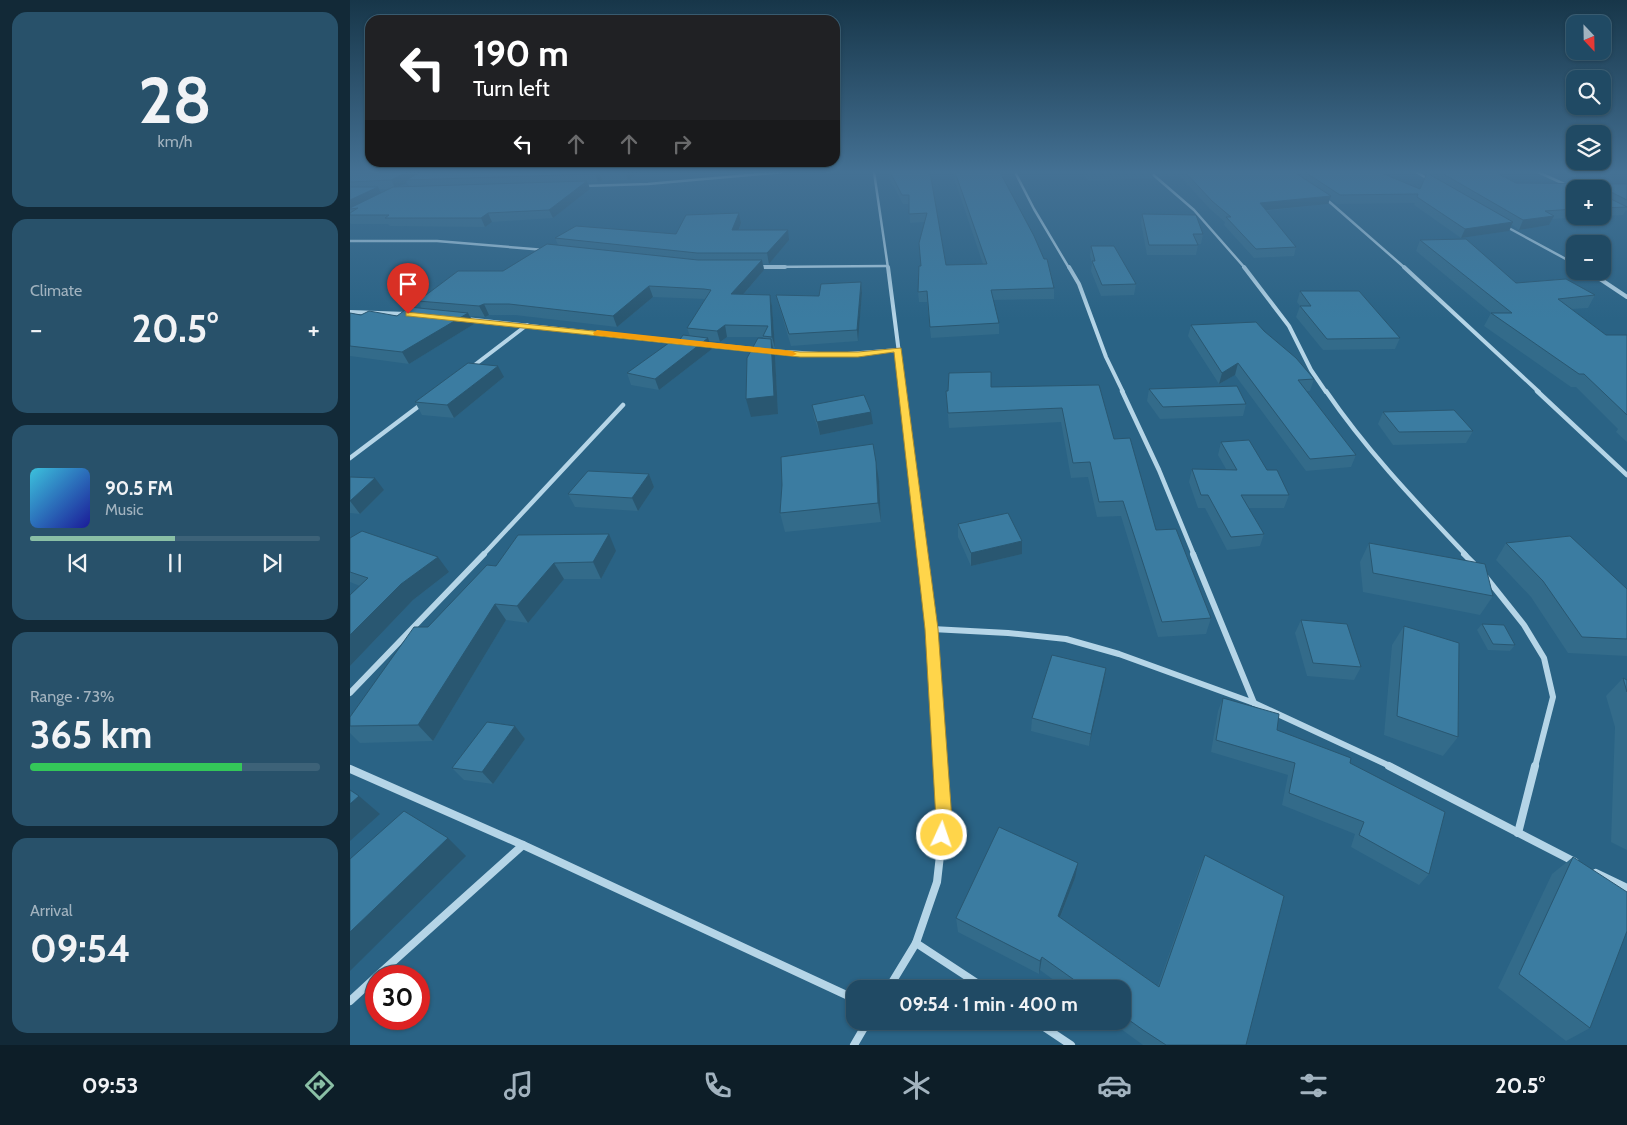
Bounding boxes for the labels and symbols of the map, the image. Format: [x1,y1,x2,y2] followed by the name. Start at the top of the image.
[1566,15,1611,60] north arrow
[387,263,429,314] pin
[915,808,967,860] position arrow
[365,965,430,1030] speed limit sign: 30

